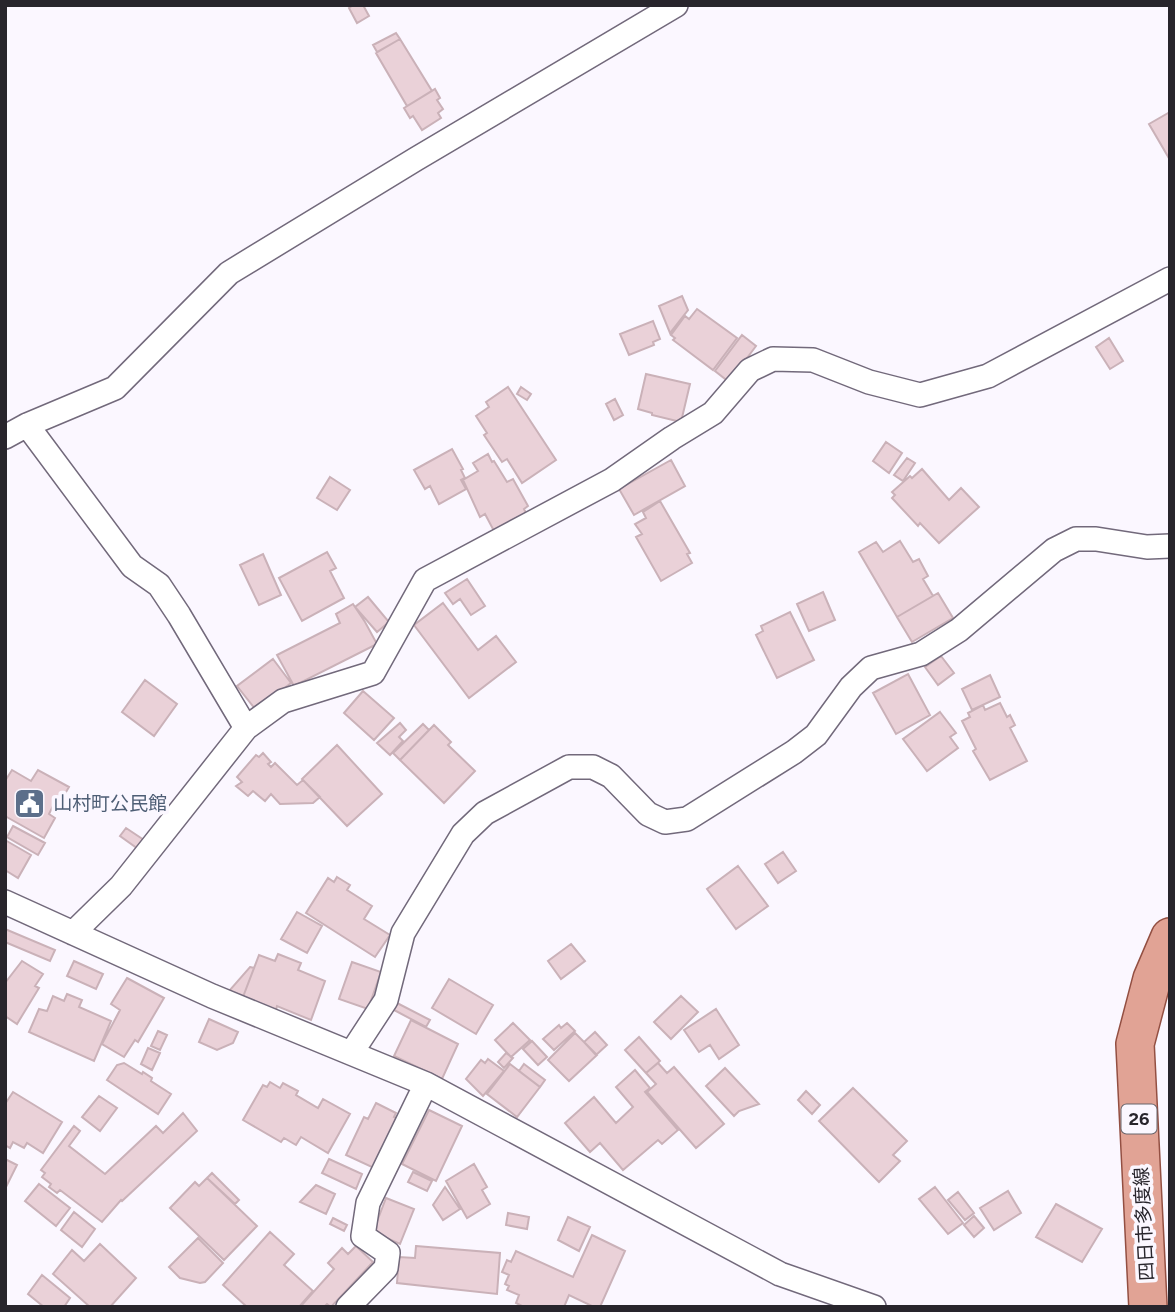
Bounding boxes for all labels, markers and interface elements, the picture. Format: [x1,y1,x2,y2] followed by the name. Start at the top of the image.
[13,786,47,820] public building icon: 山村町公民館
[53,792,167,815] place label: 山村町公民館
[1122,1104,1156,1134] road number: 26
[1130,1166,1158,1282] street label: 四日市多度線

